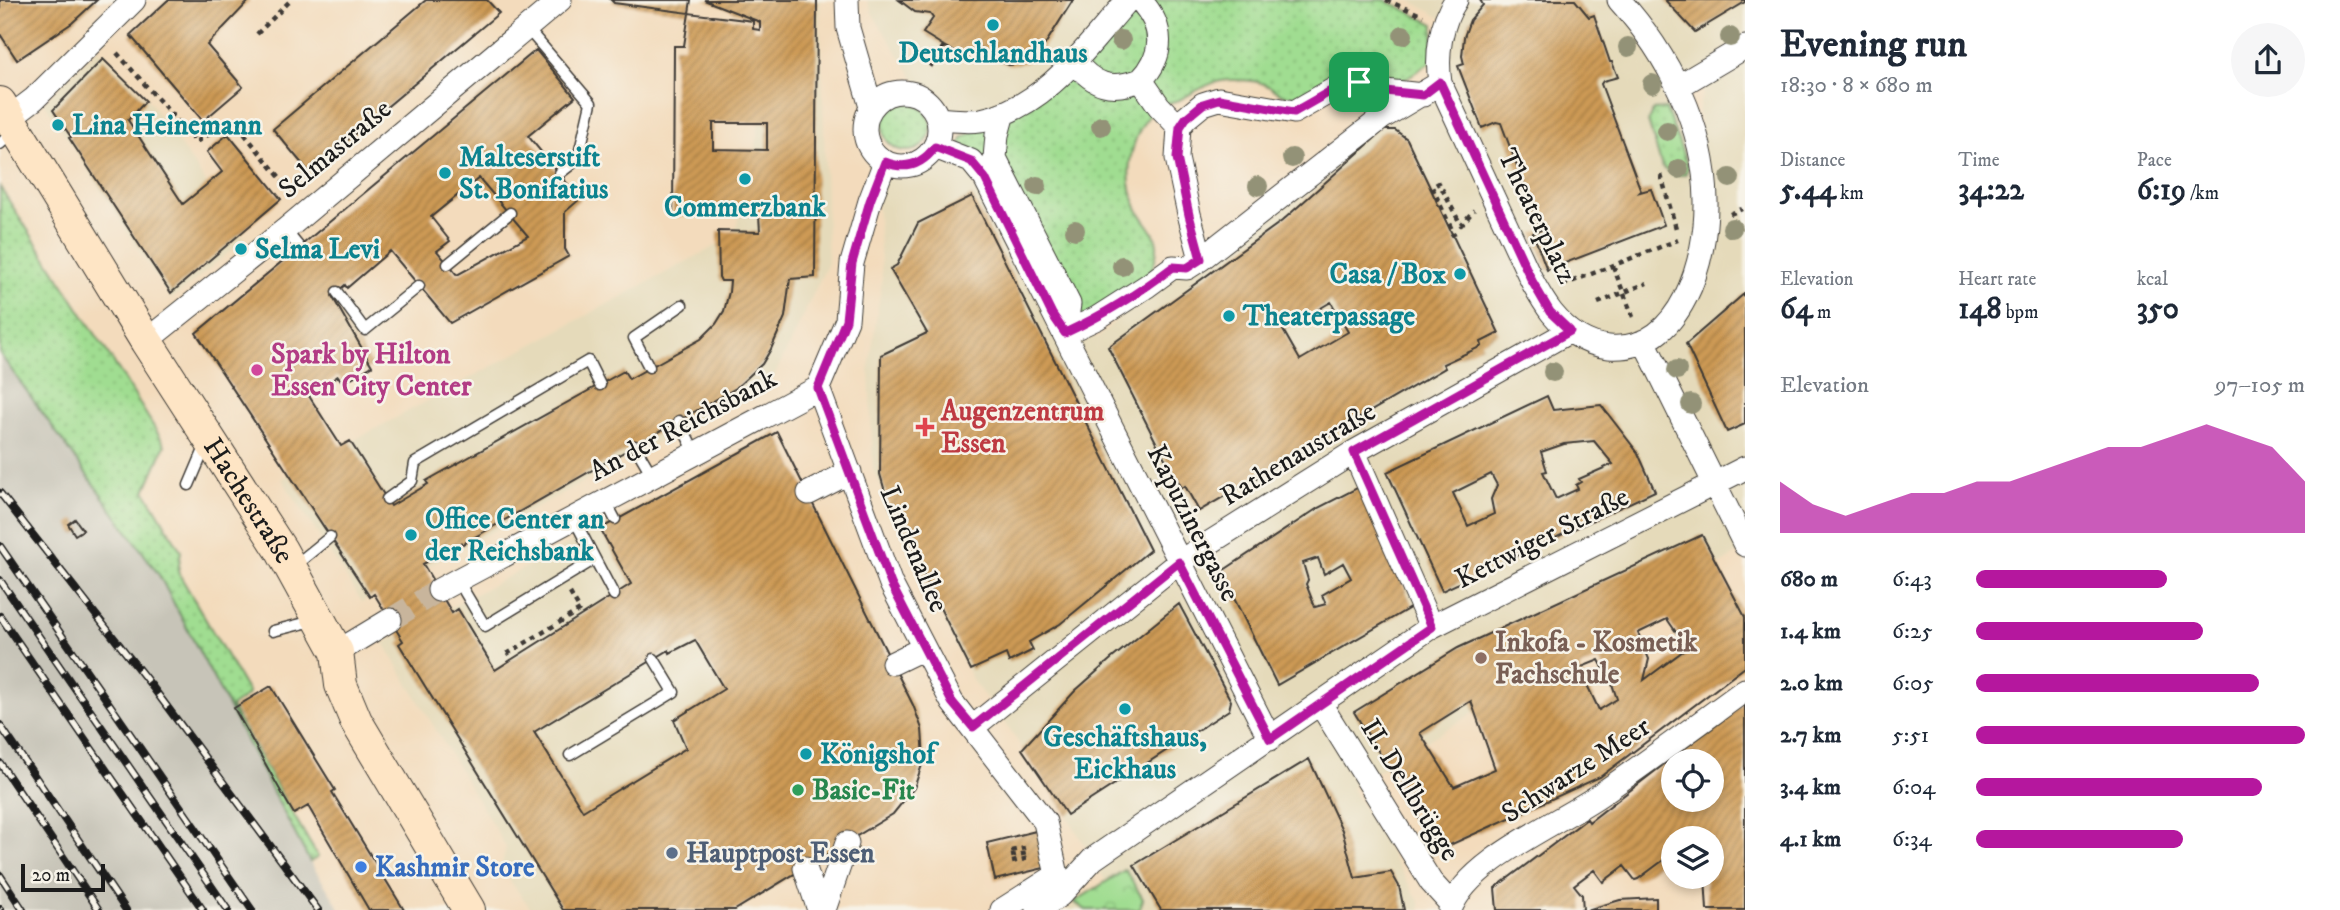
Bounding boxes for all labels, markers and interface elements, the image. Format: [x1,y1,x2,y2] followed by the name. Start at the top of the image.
[985,17,1001,33] marker: Deutschlandhaus
[1780,21,1967,69] text: Evening run
[2231,23,2305,97] button: share
[898,36,1088,71] place label: Deutschlandhaus
[1329,52,1389,112] pin
[1340,63,1378,101] icon: arrive
[1780,71,1933,100] text: 18:30 · 8 × 680 m
[271,92,399,206] street label: Selmastraße
[72,108,263,143] place label: Lina Heinemann
[50,117,66,133] marker: Lina Heinemann
[459,140,609,207] place label: Malteserstift St. Bonifatius
[1489,143,1585,289] street label: Theaterplatz
[1780,149,1845,172] text: Distance
[1958,149,2000,172] text: Time
[2137,149,2172,172] text: Pace
[437,165,453,181] marker: Malteserstift St. Bonifatius
[737,171,753,187] marker: Commerzbank
[1780,172,1836,209] text: 5.44
[1958,172,2024,209] text: 34:22
[2137,172,2186,209] text: 6:19
[1836,182,1864,205] text: km
[2186,182,2219,205] text: /km
[664,190,827,225] place label: Commerzbank
[255,232,380,267] place label: Selma Levi
[233,241,249,257] marker: Selma Levi
[1330,257,1446,292] place label: Casa / Box
[1452,266,1468,282] marker: Casa / Box
[1780,268,1854,291] text: Elevation
[1958,268,2036,291] text: Heart rate
[2137,268,2168,291] text: kcal
[1780,291,1813,328] text: 64
[1958,291,2002,328] text: 148
[2137,291,2179,328] text: 350
[1242,299,1415,334] place label: Theaterpassage
[1813,301,1831,324] text: m
[2002,301,2038,324] text: bpm
[1221,308,1237,324] marker: Theaterpassage
[271,337,472,404] place label: Spark by Hilton Essen City Center
[583,361,783,489] street label: An der Reichsbank
[249,362,265,378] marker: Spark by Hilton Essen City Center
[1780,371,1869,400] text: Elevation
[2215,371,2305,400] text: 97–105 m
[940,394,1104,461] place label: Augenzentrum Essen
[1214,394,1382,514] street label: Rathenaustraße
[915,417,935,437] marker: Augenzentrum Essen
[196,431,302,569] street label: Hachestraße
[1139,439,1247,607] street label: Kapuzinergasse
[1449,479,1635,597] street label: Kettwiger Straße
[872,481,956,617] street label: Lindenallee
[425,502,605,569] place label: Office Center an der Reichsbank
[403,527,419,543] marker: Office Center an der Reichsbank
[1780,565,1838,594] text: 680 m
[1892,565,1932,594] text: 6:43
[1780,617,1841,646] text: 1.4 km
[1892,617,1933,646] text: 6:25
[1495,625,1699,692] place label: Inkofa - Kosmetik Fachschule
[1473,650,1489,666] marker: Inkofa - Kosmetik Fachschule
[1780,669,1843,698] text: 2.0 km
[1892,669,1934,698] text: 6:05
[1117,701,1133,717] marker: Geschäftshaus, Eickhaus
[1495,709,1657,831] street label: Schwarze Meer
[1353,713,1467,867] street label: II. Dellbrügge
[1043,720,1207,787] place label: Geschäftshaus, Eickhaus
[1780,721,1841,750] text: 2.7 km
[1892,721,1929,750] text: 5:51
[820,737,940,772] place label: Königshof
[798,746,814,762] marker: Königshof
[1661,749,1724,889] map controls
[1661,749,1724,812] button: locate
[812,773,915,808] place label: Basic-Fit
[1780,773,1841,802] text: 3.4 km
[1892,773,1936,802] text: 6:04
[790,782,806,798] marker: Basic-Fit
[1780,825,1841,854] text: 4.1 km
[1892,825,1932,854] text: 6:34
[1661,826,1724,889] button: layers
[686,836,875,871] place label: Hauptpost Essen
[664,845,680,861] marker: Hauptpost Essen
[375,850,535,885] place label: Kashmir Store
[353,859,369,875] marker: Kashmir Store
[21,861,105,893] scale bar
[32,864,70,887] text: 20 m

